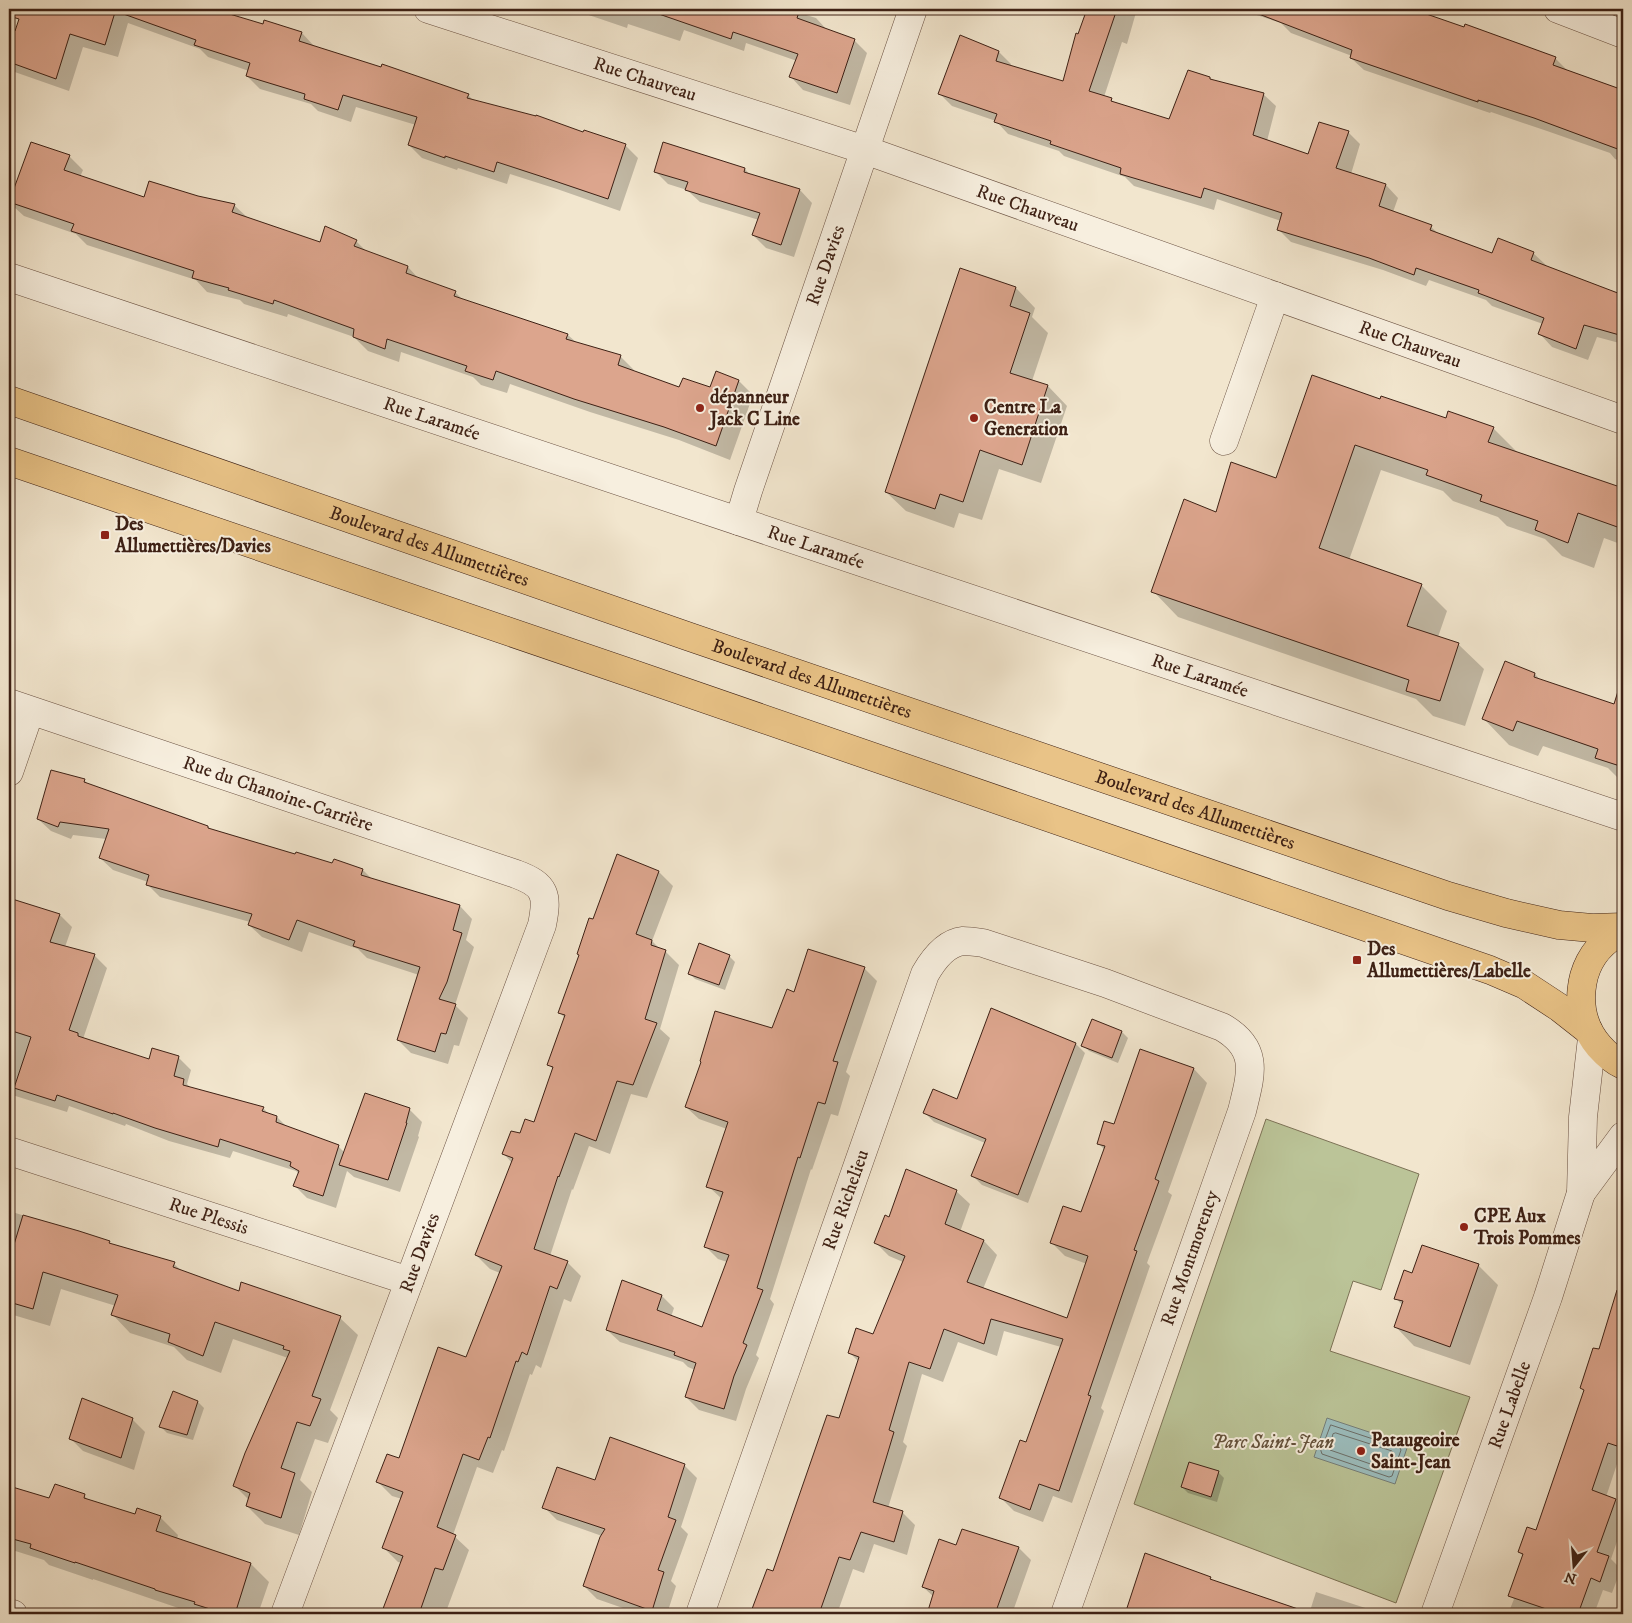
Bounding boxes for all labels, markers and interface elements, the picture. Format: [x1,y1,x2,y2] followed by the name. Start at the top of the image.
[590,52,699,106] street label: Rue Chauveau
[973,179,1082,237] street label: Rue Chauveau
[801,222,850,308] street label: Rue Davies
[1356,315,1465,373] street label: Rue Chauveau
[708,386,800,431] place label: dépanneur Jack C Line
[381,392,483,445] street label: Rue Laramée
[984,396,1069,441] place label: Centre La Generation
[694,402,706,414] marker: dépanneur Jack C Line
[968,412,980,424] marker: Centre La Generation
[326,501,532,592] street label: Boulevard des Allumettières
[114,513,271,558] place label: Des Allumettières/Davies
[765,520,868,574] street label: Rue Laramée
[99,529,111,541] marker: Des Allumettières/Davies
[709,634,915,724] street label: Boulevard des Allumettières
[1149,649,1252,702] street label: Rue Laramée
[180,751,376,837] street label: Rue du Chanoine-Carrière
[1092,765,1298,854] street label: Boulevard des Allumettières
[1366,938,1531,983] place label: Des Allumettières/Labelle
[1351,954,1363,966] marker: Des Allumettières/Labelle
[817,1147,874,1253] street label: Rue Richelieu
[1156,1186,1224,1329] street label: Rue Montmorency
[166,1192,251,1240] street label: Rue Plessis
[1473,1205,1581,1250] place label: CPE Aux Trois Pommes
[395,1210,445,1296] street label: Rue Davies
[1458,1221,1470,1233] marker: CPE Aux Trois Pommes
[1483,1358,1536,1452] street label: Rue Labelle
[1371,1429,1460,1474] place label: Pataugeoire Saint-Jean
[1212,1431,1334,1454] park label: Parc Saint-Jean
[1355,1445,1367,1457] marker: Pataugeoire Saint-Jean
[1550,1540,1600,1590] north arrow
[1562,1567,1579,1588] text: N

